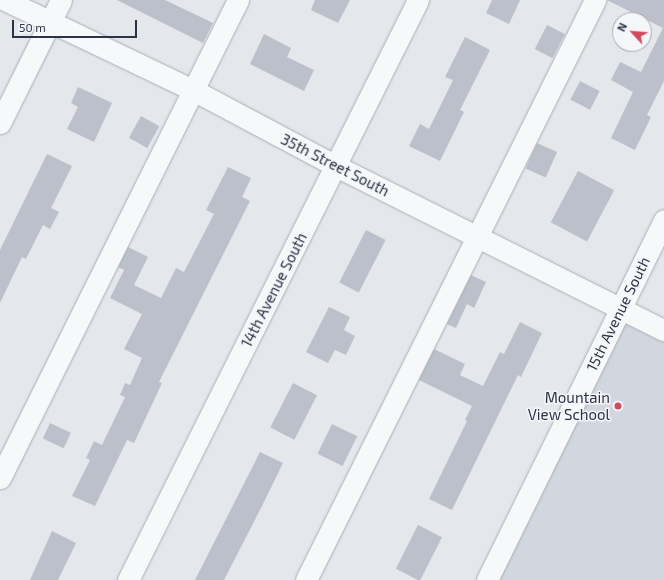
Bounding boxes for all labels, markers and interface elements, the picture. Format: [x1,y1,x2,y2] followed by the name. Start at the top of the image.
[14,12,139,38] scale bar
[612,12,652,52] north arrow
[19,20,46,34] text: 50 m
[614,21,629,33] text: N
[278,130,392,200] street label: 35th Street South
[237,230,311,350] street label: 14th Avenue South
[582,254,654,374] street label: 15th Avenue South
[527,388,610,423] place label: Mountain View School
[613,401,623,411] marker: Mountain View School

